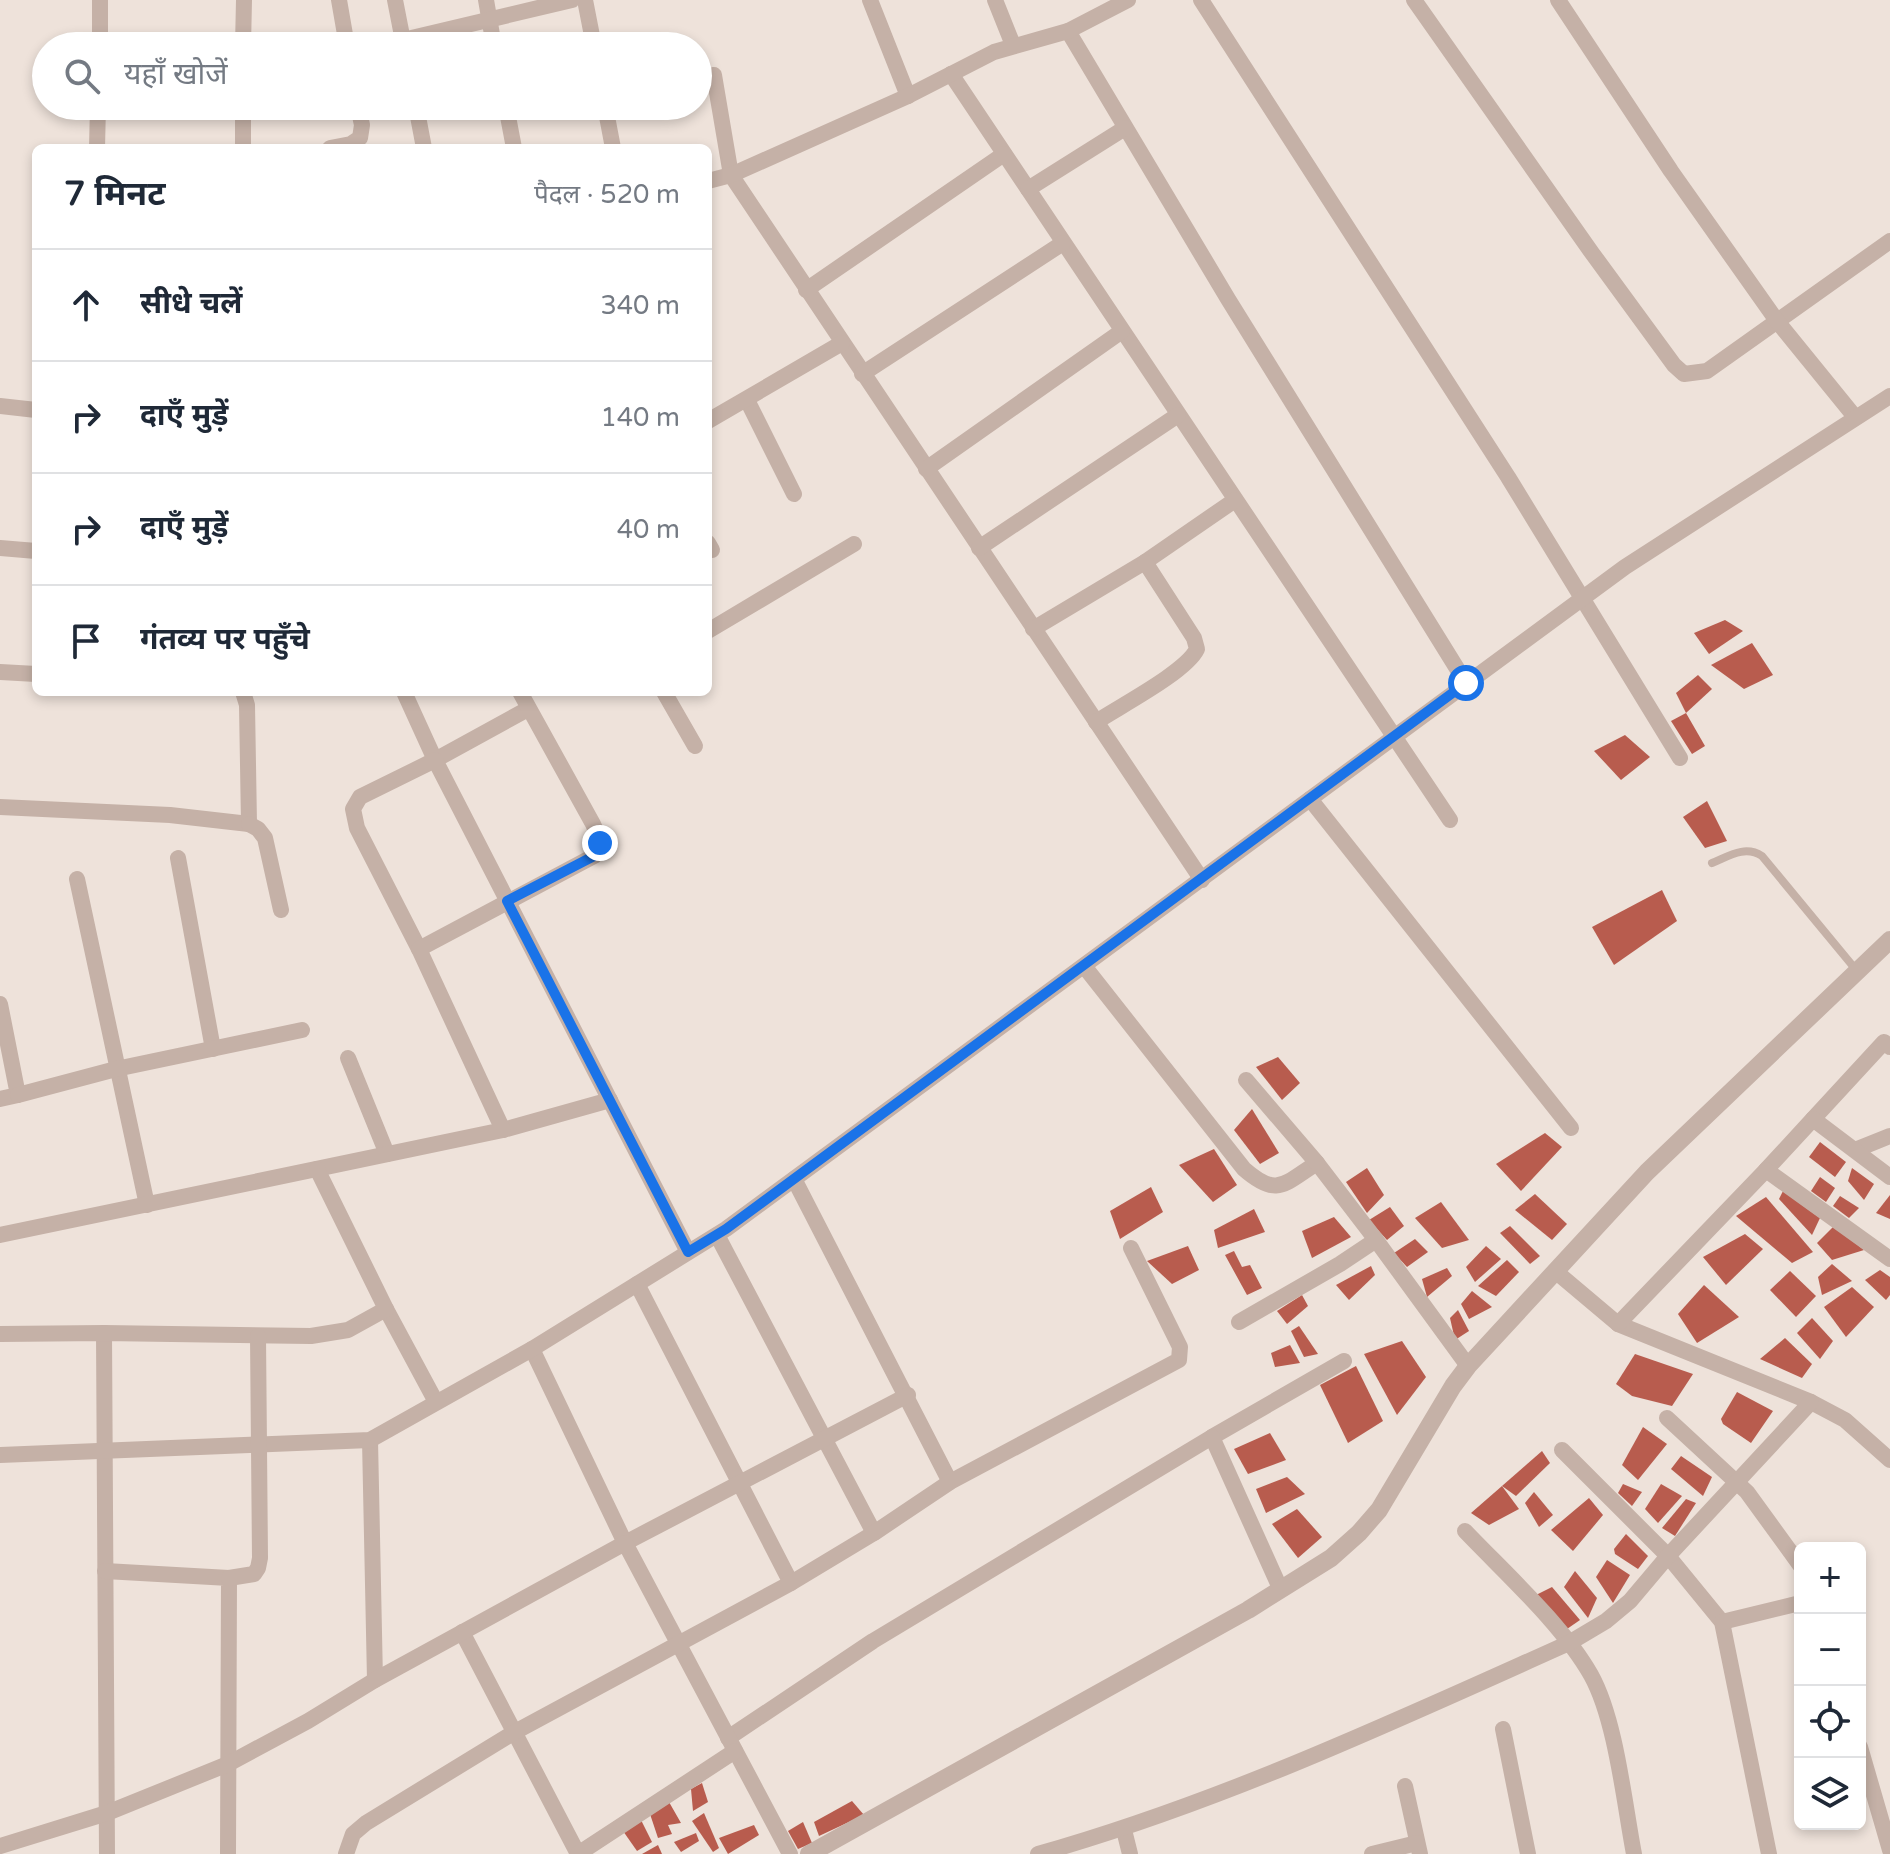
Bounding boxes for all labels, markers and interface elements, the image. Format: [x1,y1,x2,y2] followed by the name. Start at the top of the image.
[32,32,712,120] search box
[60,54,104,98] icon: search
[124,56,227,93] text: यहाँ खोजें
[64,174,166,215] text: 7 मिनट
[534,179,680,210] text: पैदल · 520 m
[64,283,108,327] icon: ahead
[140,285,242,322] text: सीधे चलें
[600,290,680,321] text: 340 m
[64,395,108,439] icon: right
[140,397,228,434] text: दाएँ मुड़ें
[600,402,680,433] text: 140 m
[64,507,108,551] icon: right
[140,509,228,546] text: दाएँ मुड़ें
[617,514,680,545] text: 40 m
[64,619,108,663] icon: arrive
[140,621,310,658] text: गंतव्य पर पहुँचे
[1448,665,1484,701] route start
[582,825,618,861] route end
[1794,1542,1866,1830] map controls
[1794,1542,1866,1614] button: +
[1794,1614,1866,1686] button: −
[1794,1686,1866,1758] button: locate
[1794,1758,1866,1830] button: layers

